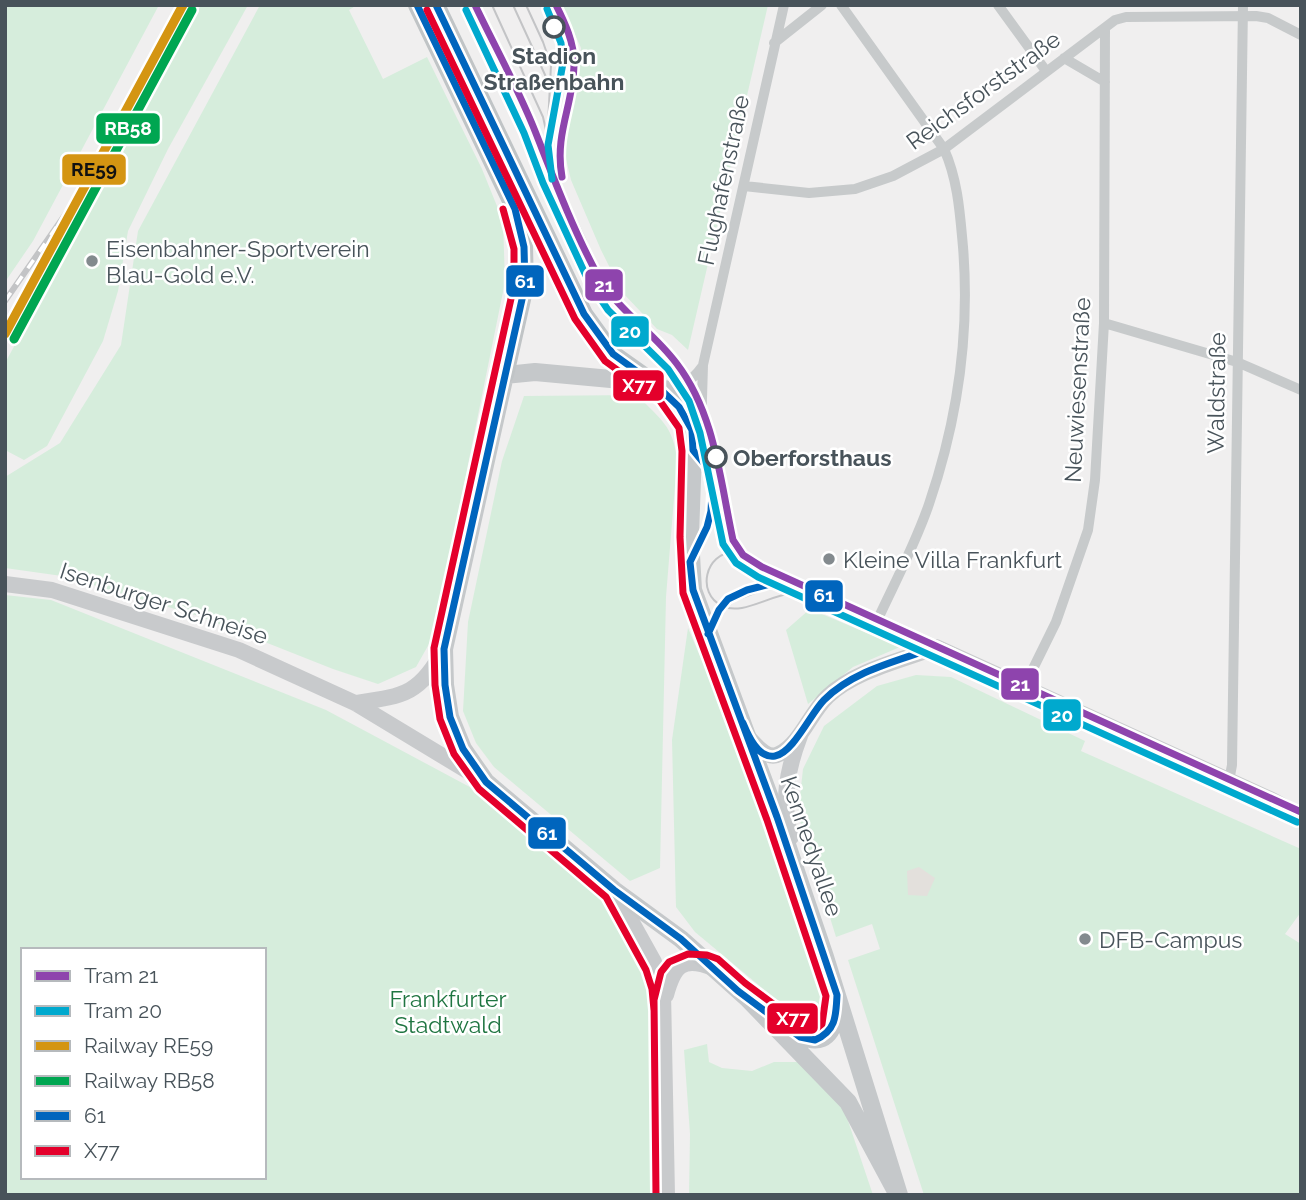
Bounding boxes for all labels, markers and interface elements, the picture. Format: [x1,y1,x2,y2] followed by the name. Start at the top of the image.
[543,16,565,38] marker: Stadion Straßenbahn
[901,25,1065,155] street label: Reichsforststraße
[484,42,624,95] place label: Stadion Straßenbahn
[692,92,754,268] street label: Flughafenstraße
[95,112,161,145] line badge: RB58
[104,117,152,139] text: RB58
[61,153,127,186] line badge: RE59
[71,158,117,180] text: RE59
[106,235,370,288] place label: Eisenbahner-Sportverein Blau-Gold e.V.
[84,253,100,269] marker: Eisenbahner-Sportverein Blau-Gold e.V.
[505,264,545,298] line badge: 61
[584,268,624,302] line badge: 21
[515,270,535,292] text: 61
[594,274,614,296] text: 21
[1059,297,1095,483] street label: Neuwiesenstraße
[610,315,650,348] line badge: 20
[619,320,641,342] text: 20
[1201,332,1231,454] street label: Waldstraße
[612,369,665,402] line badge: X77
[621,374,656,396] text: X77
[733,444,892,471] place label: Oberforsthaus
[705,446,727,468] marker: Oberforsthaus
[843,546,1062,573] place label: Kleine Villa Frankfurt
[821,551,837,567] marker: Kleine Villa Frankfurt
[57,557,271,649] street label: Isenburger Schneise
[804,579,844,613] line badge: 61
[814,584,834,606] text: 61
[1000,667,1040,701] line badge: 21
[1010,673,1030,695] text: 21
[1042,698,1082,732] line badge: 20
[1051,704,1073,726] text: 20
[775,772,849,920] street label: Kennedyallee
[527,816,567,850] line badge: 61
[537,822,557,844] text: 61
[1099,926,1242,953] place label: DFB-Campus
[1077,931,1093,947] marker: DFB-Campus
[21,948,266,1179] legend
[84,963,158,988] text: Tram 21
[389,985,507,1038] park label: Frankfurter Stadtwald
[84,998,162,1023] text: Tram 20
[766,1002,819,1035] line badge: X77
[775,1007,810,1029] text: X77
[84,1033,213,1058] text: Railway RE59
[84,1068,215,1093] text: Railway RB58
[84,1103,106,1128] text: 61
[84,1138,121,1163] text: X77

